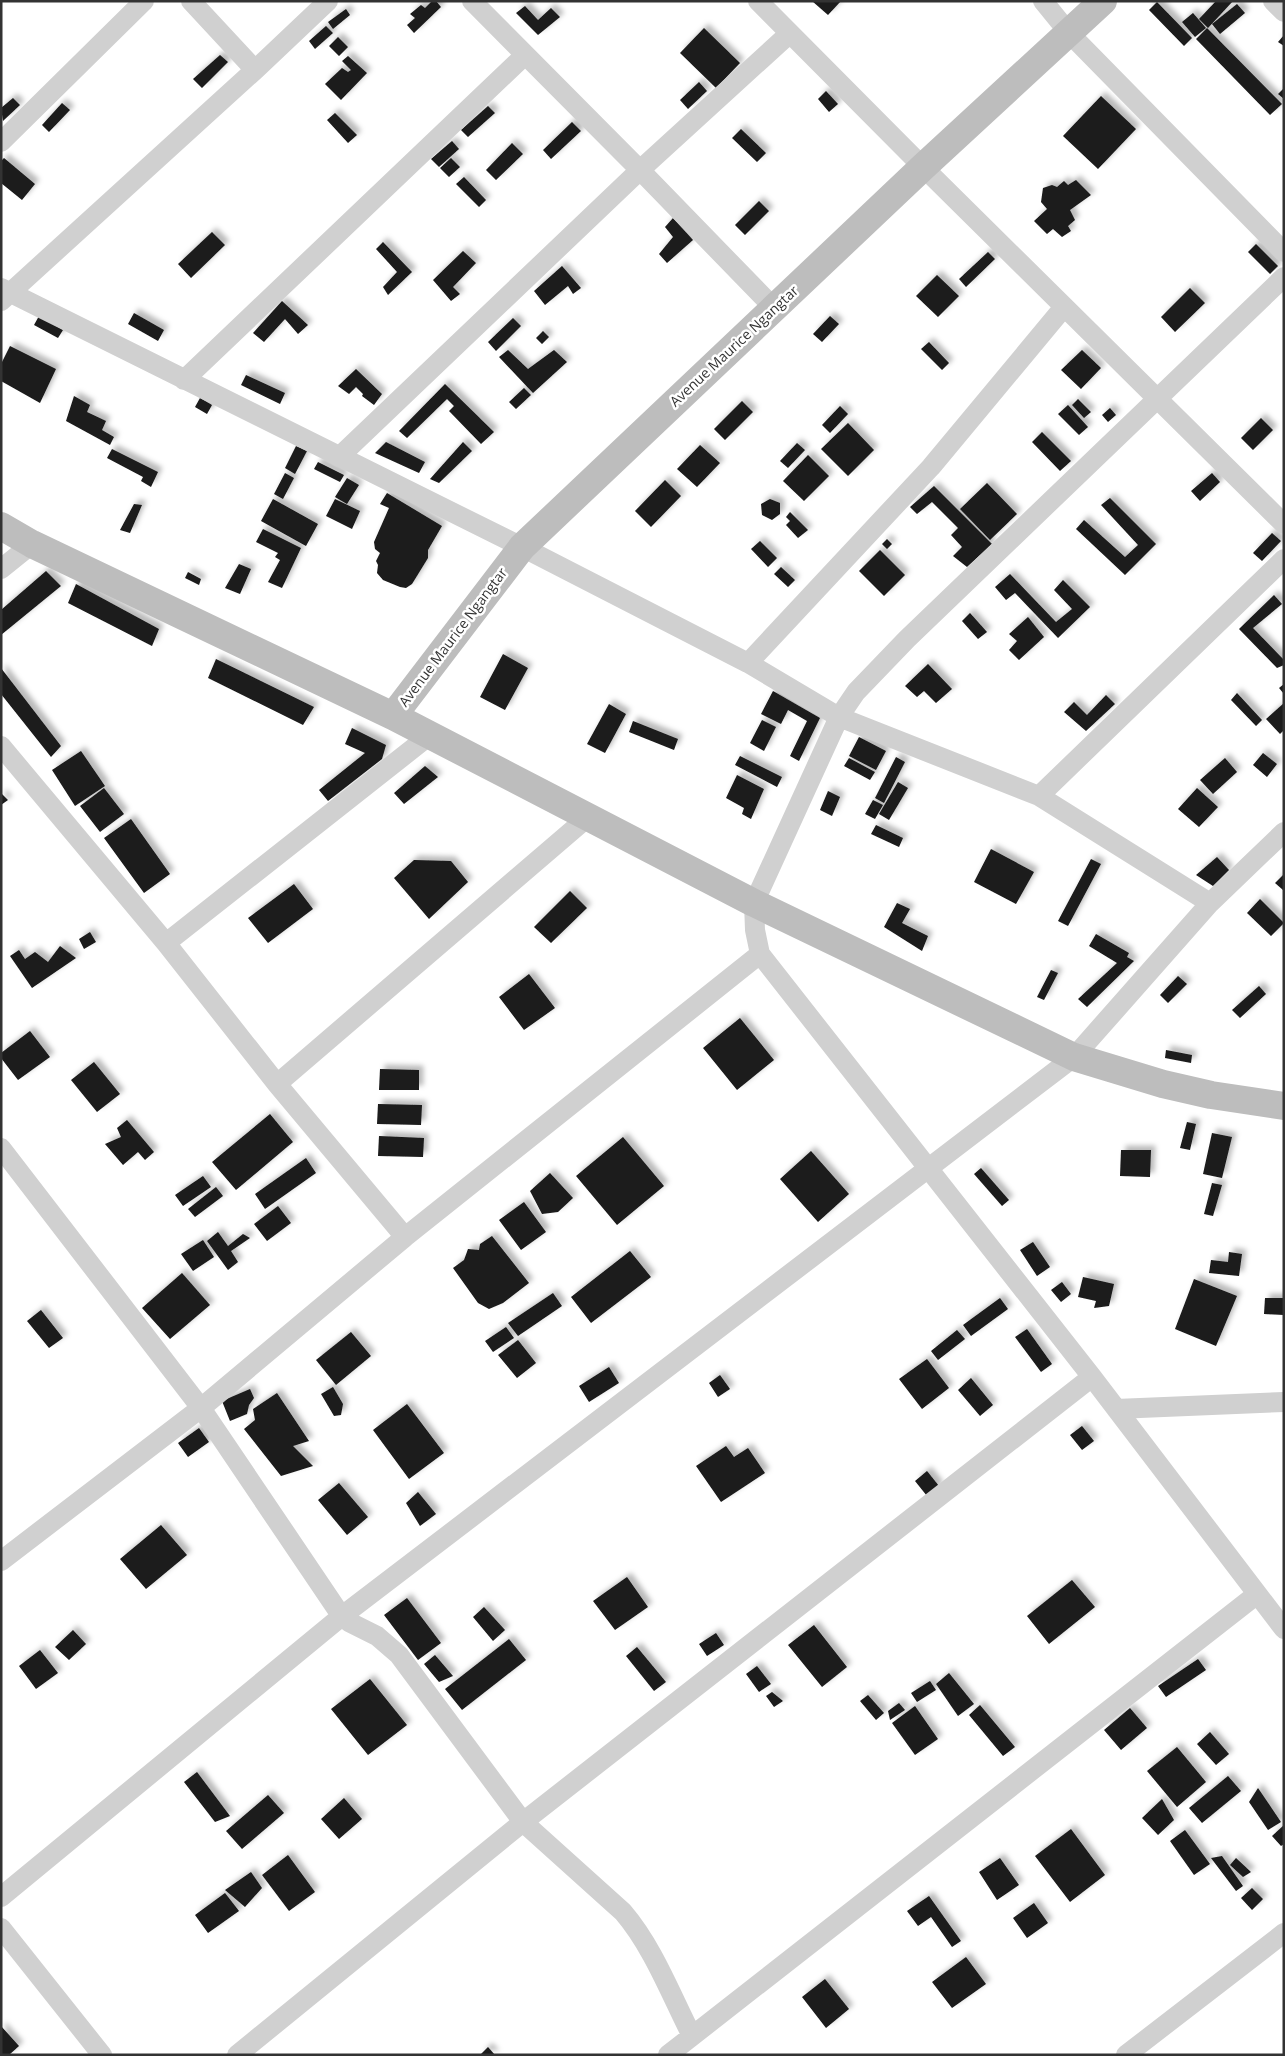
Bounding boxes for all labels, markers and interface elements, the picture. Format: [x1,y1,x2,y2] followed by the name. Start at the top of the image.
[665,281,802,410] street label: Avenue Maurice Ngangtar
[394,563,511,710] street label: Avenue Maurice Ngangtar

